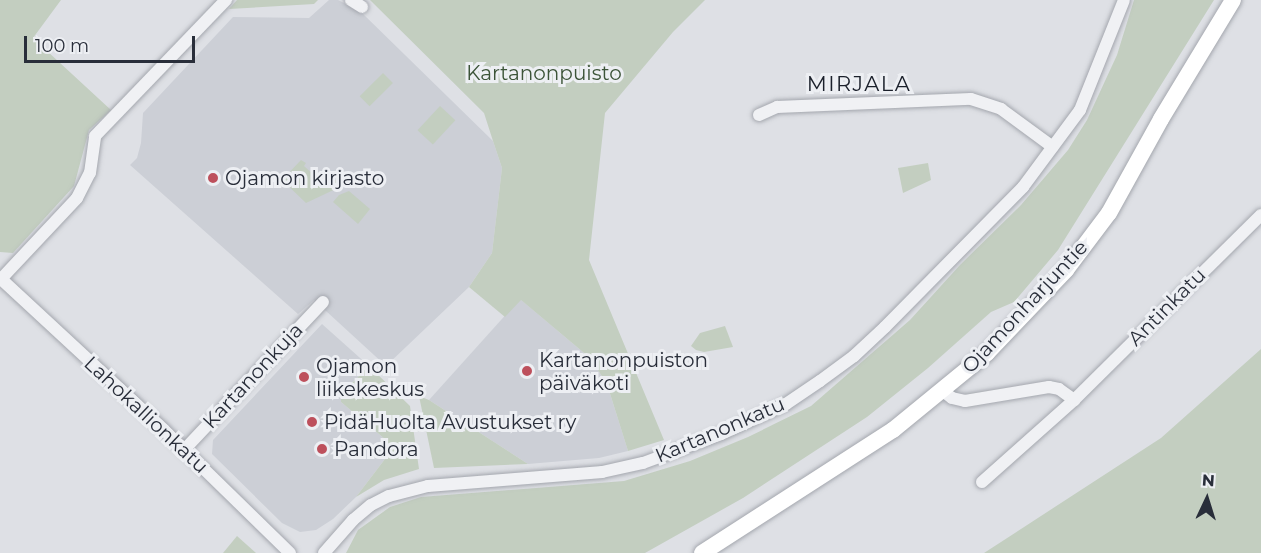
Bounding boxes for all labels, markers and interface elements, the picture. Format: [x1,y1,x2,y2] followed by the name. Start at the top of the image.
[27,24,198,62] scale bar
[35,35,89,57] text: 100 m
[466,61,622,85] park label: Kartanonpuisto
[807,71,911,97] district label: MIRJALA
[225,166,384,190] place label: Ojamon kirjasto
[206,171,220,185] marker: Ojamon kirjasto
[957,236,1093,378] street label: Ojamonharjuntie
[1123,263,1211,351] street label: Antinkatu
[198,318,308,434] street label: Kartanonkuja
[539,348,708,395] place label: Kartanonpuiston päiväkoti
[79,351,213,479] street label: Lahokallionkatu
[316,354,424,401] place label: Ojamon liikekeskus
[520,364,534,378] marker: Kartanonpuiston päiväkoti
[297,370,311,384] marker: Ojamon liikekeskus
[652,392,788,468] street label: Kartanonkatu
[324,410,576,434] place label: PidäHuolta Avustukset ry
[305,415,319,429] marker: PidäHuolta Avustukset ry
[334,437,418,461] place label: Pandora
[315,442,329,456] marker: Pandora
[1177,469,1237,529] north arrow
[1201,471,1215,490] text: N

